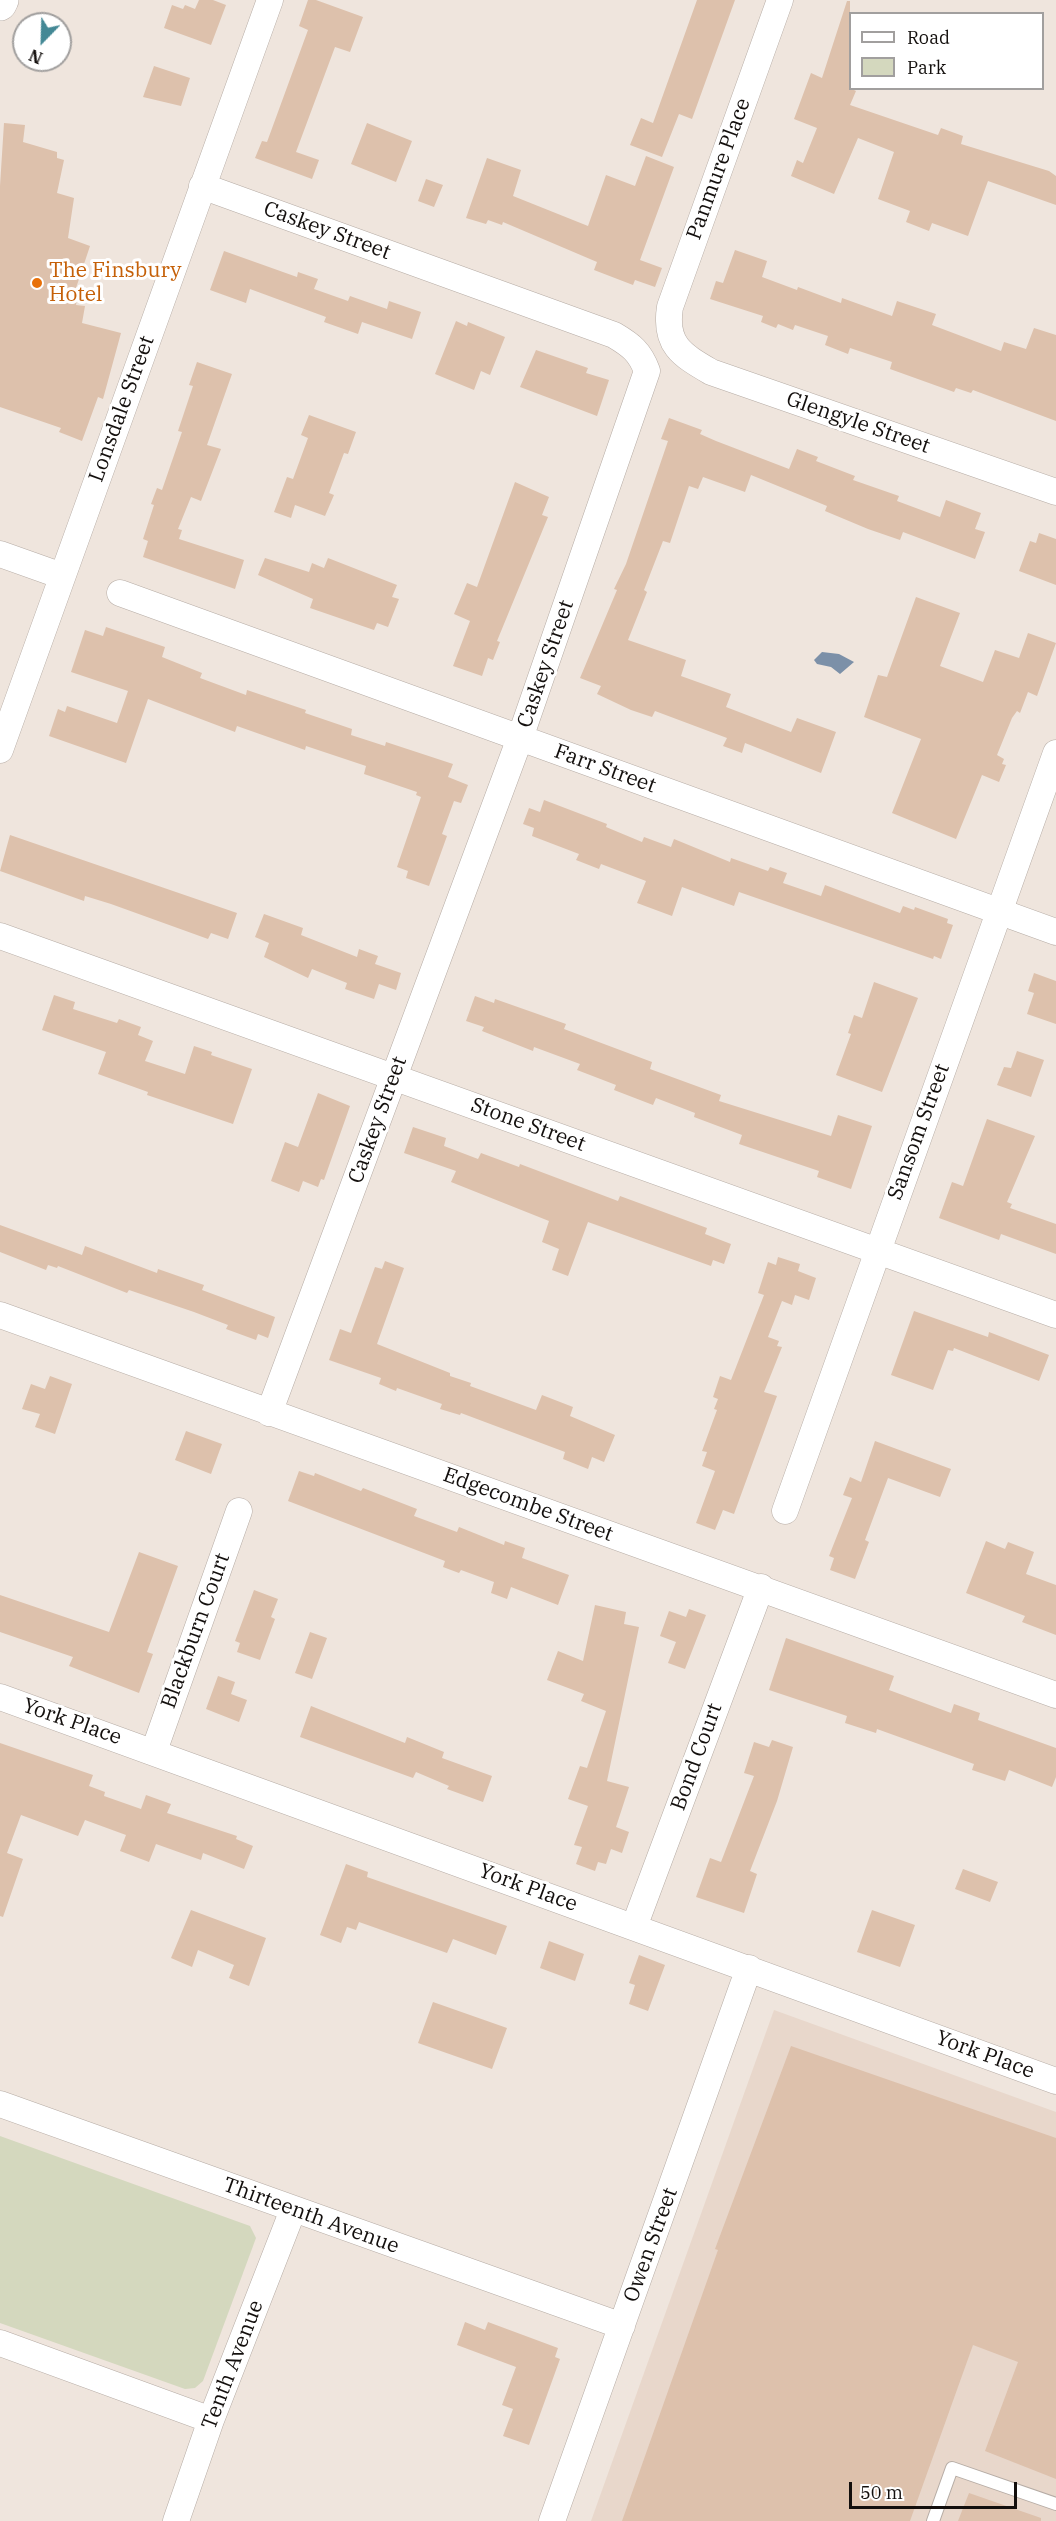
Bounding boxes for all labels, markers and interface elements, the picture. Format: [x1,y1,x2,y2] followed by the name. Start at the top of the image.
[12,12,72,72] north arrow
[849,12,1044,90] legend
[907,26,950,49] text: Road
[26,45,45,68] text: N
[907,56,946,79] text: Park
[682,95,756,243] street label: Panmure Place
[260,196,394,266] street label: Caskey Street
[49,258,182,308] place label: The Finsbury Hotel
[30,276,44,290] marker: The Finsbury Hotel
[84,333,160,485] street label: Lonsdale Street
[783,387,933,459] street label: Glengyle Street
[512,597,580,731] street label: Caskey Street
[551,739,659,799] street label: Farr Street
[343,1053,413,1187] street label: Caskey Street
[883,1060,955,1204] street label: Sansom Street
[467,1093,589,1157] street label: Stone Street
[440,1463,616,1547] street label: Edgecombe Street
[156,1550,236,1712] street label: Blackburn Court
[19,1693,125,1751] street label: York Place
[666,1700,728,1814] street label: Bond Court
[475,1859,581,1917] street label: York Place
[932,2026,1038,2084] street label: York Place
[220,2172,402,2260] street label: Thirteenth Avenue
[619,2184,683,2306] street label: Owen Street
[197,2297,269,2433] street label: Tenth Avenue
[852,2470,1020,2508] scale bar
[860,2481,903,2504] text: 50 m

